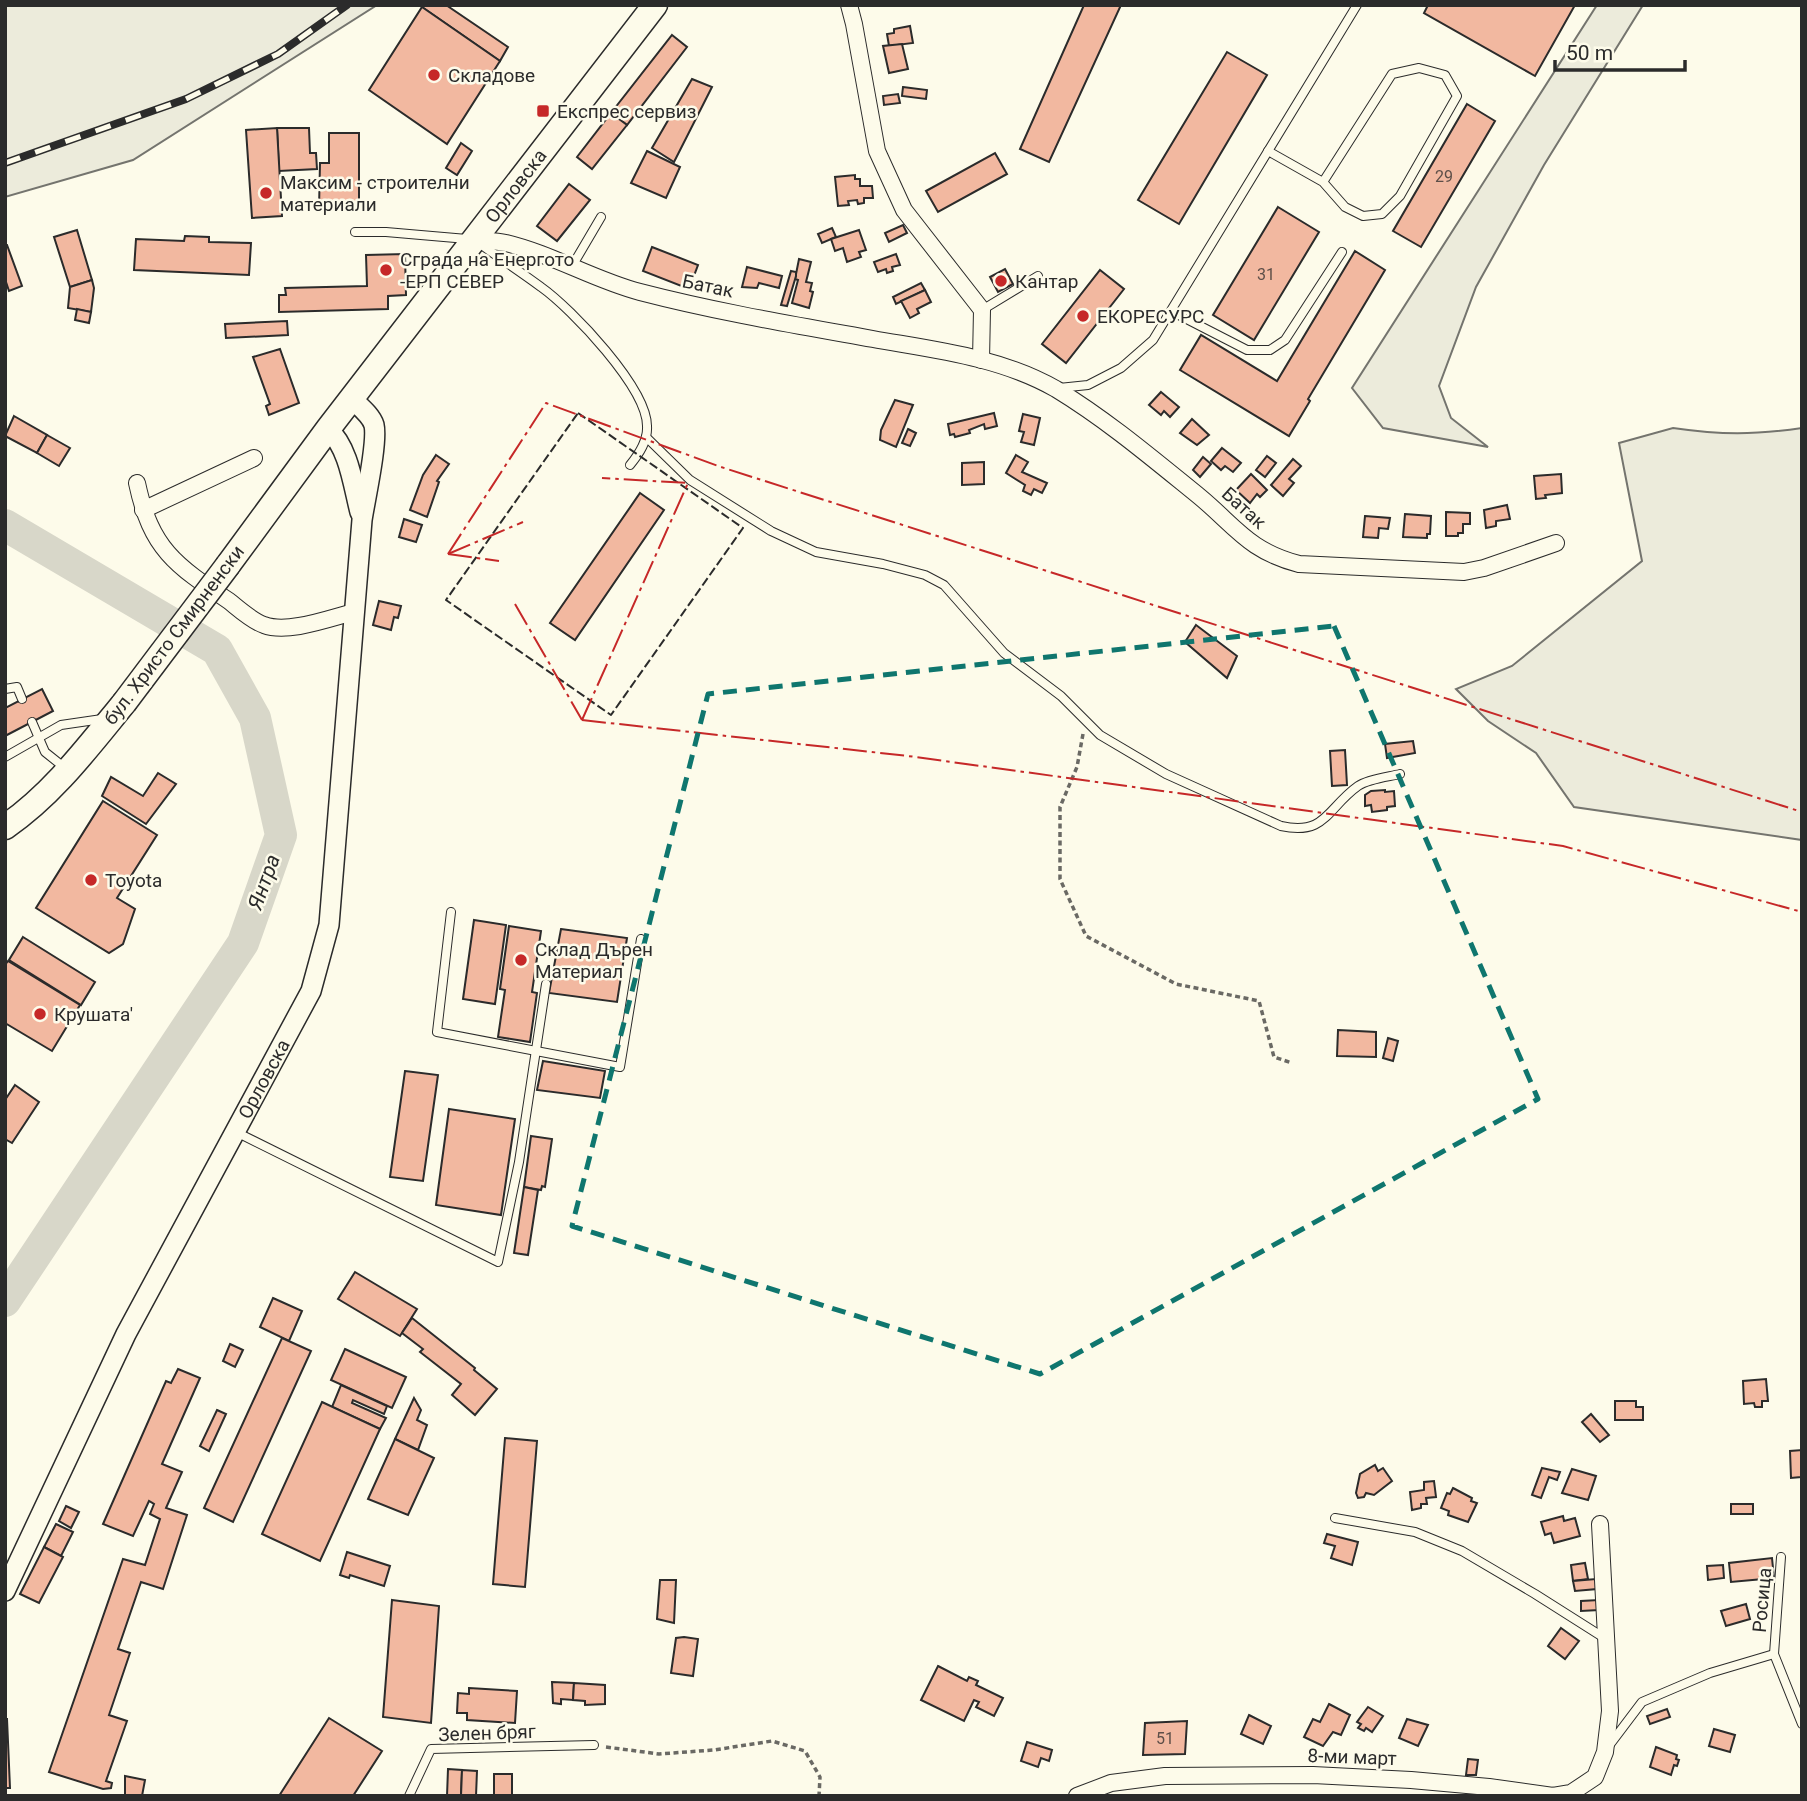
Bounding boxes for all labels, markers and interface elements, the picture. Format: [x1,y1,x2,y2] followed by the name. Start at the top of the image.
[1555,28,1685,72] scale bar
[1566,41,1613,65] text: 50 m
[448,64,535,87] place label: Складове
[426,67,442,83] marker: Складове
[557,100,696,123] place label: Експрес сервиз
[535,103,551,119] marker: Експрес сервиз
[480,144,551,227] street label: Орловска
[1435,167,1453,186] house number: 29
[280,171,470,216] place label: Максим - строителни материали
[258,185,274,201] marker: Максим - строителни материали
[400,248,574,293] place label: Сграда на Енергото -ЕРП СЕВЕР
[378,262,394,278] marker: Сграда на Енергото -ЕРП СЕВЕР
[1257,265,1275,284] house number: 31
[680,269,736,303] street label: Батак
[1015,270,1079,293] place label: Кантар
[993,273,1009,289] marker: Кантар
[1097,305,1204,328] place label: ЕКОРЕСУРС
[1075,308,1091,324] marker: ЕКОРЕСУРС
[1217,482,1271,534] street label: Батак
[99,541,249,729] street label: бул. Христо Смирненски
[243,851,285,914] water label: Янтра
[105,869,162,892] place label: Toyota
[83,872,99,888] marker: Toyota
[535,938,653,983] place label: Склад Дърен Материал
[513,952,529,968] marker: Склад Дърен Материал
[54,1003,133,1026] place label: Крушата'
[32,1006,48,1022] marker: Крушата'
[233,1035,294,1123] street label: Орловска
[1748,1567,1776,1633] street label: Росица
[438,1720,536,1746] street label: Зелен бряг
[1156,1729,1174,1748] house number: 51
[1307,1744,1397,1770] street label: 8-ми март

